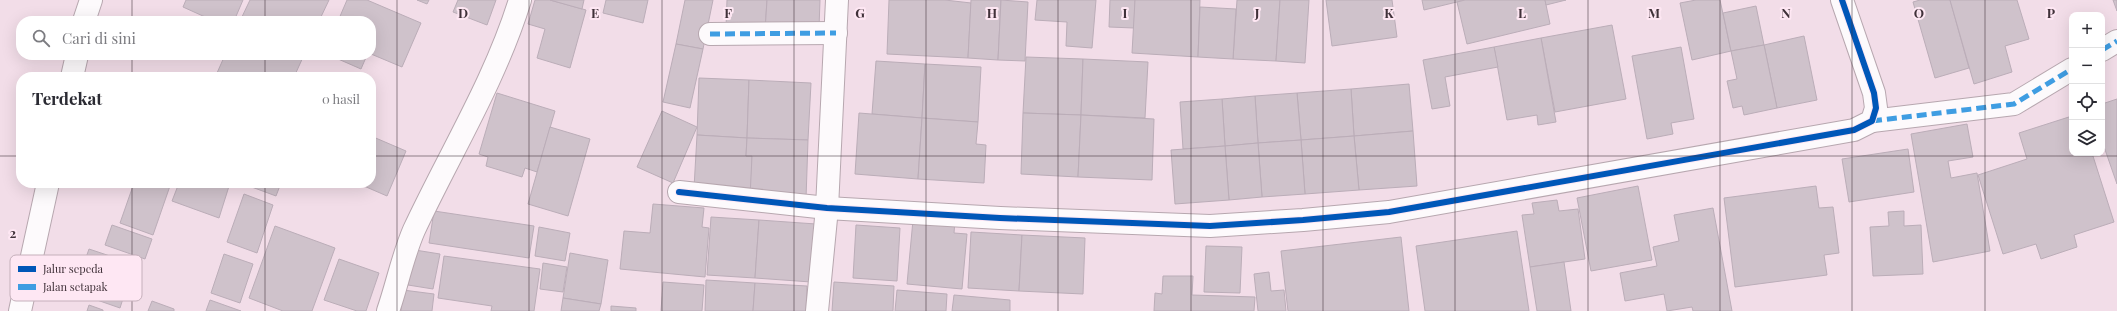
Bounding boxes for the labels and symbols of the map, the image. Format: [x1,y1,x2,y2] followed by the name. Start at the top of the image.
[458,4,468,21] text: D
[591,4,599,21] text: E
[724,4,732,21] text: F
[855,4,865,21] text: G
[987,4,997,21] text: H
[1123,4,1128,21] text: I
[1254,4,1260,21] text: J
[1384,4,1394,21] text: K
[1518,4,1526,21] text: L
[1648,4,1660,21] text: M
[1781,4,1791,21] text: N
[1914,4,1924,21] text: O
[2047,4,2056,21] text: P
[10,224,17,241] text: 2
[10,255,142,301] legend
[42,261,104,276] text: Jalur sepeda
[42,279,108,294] text: Jalan setapak

